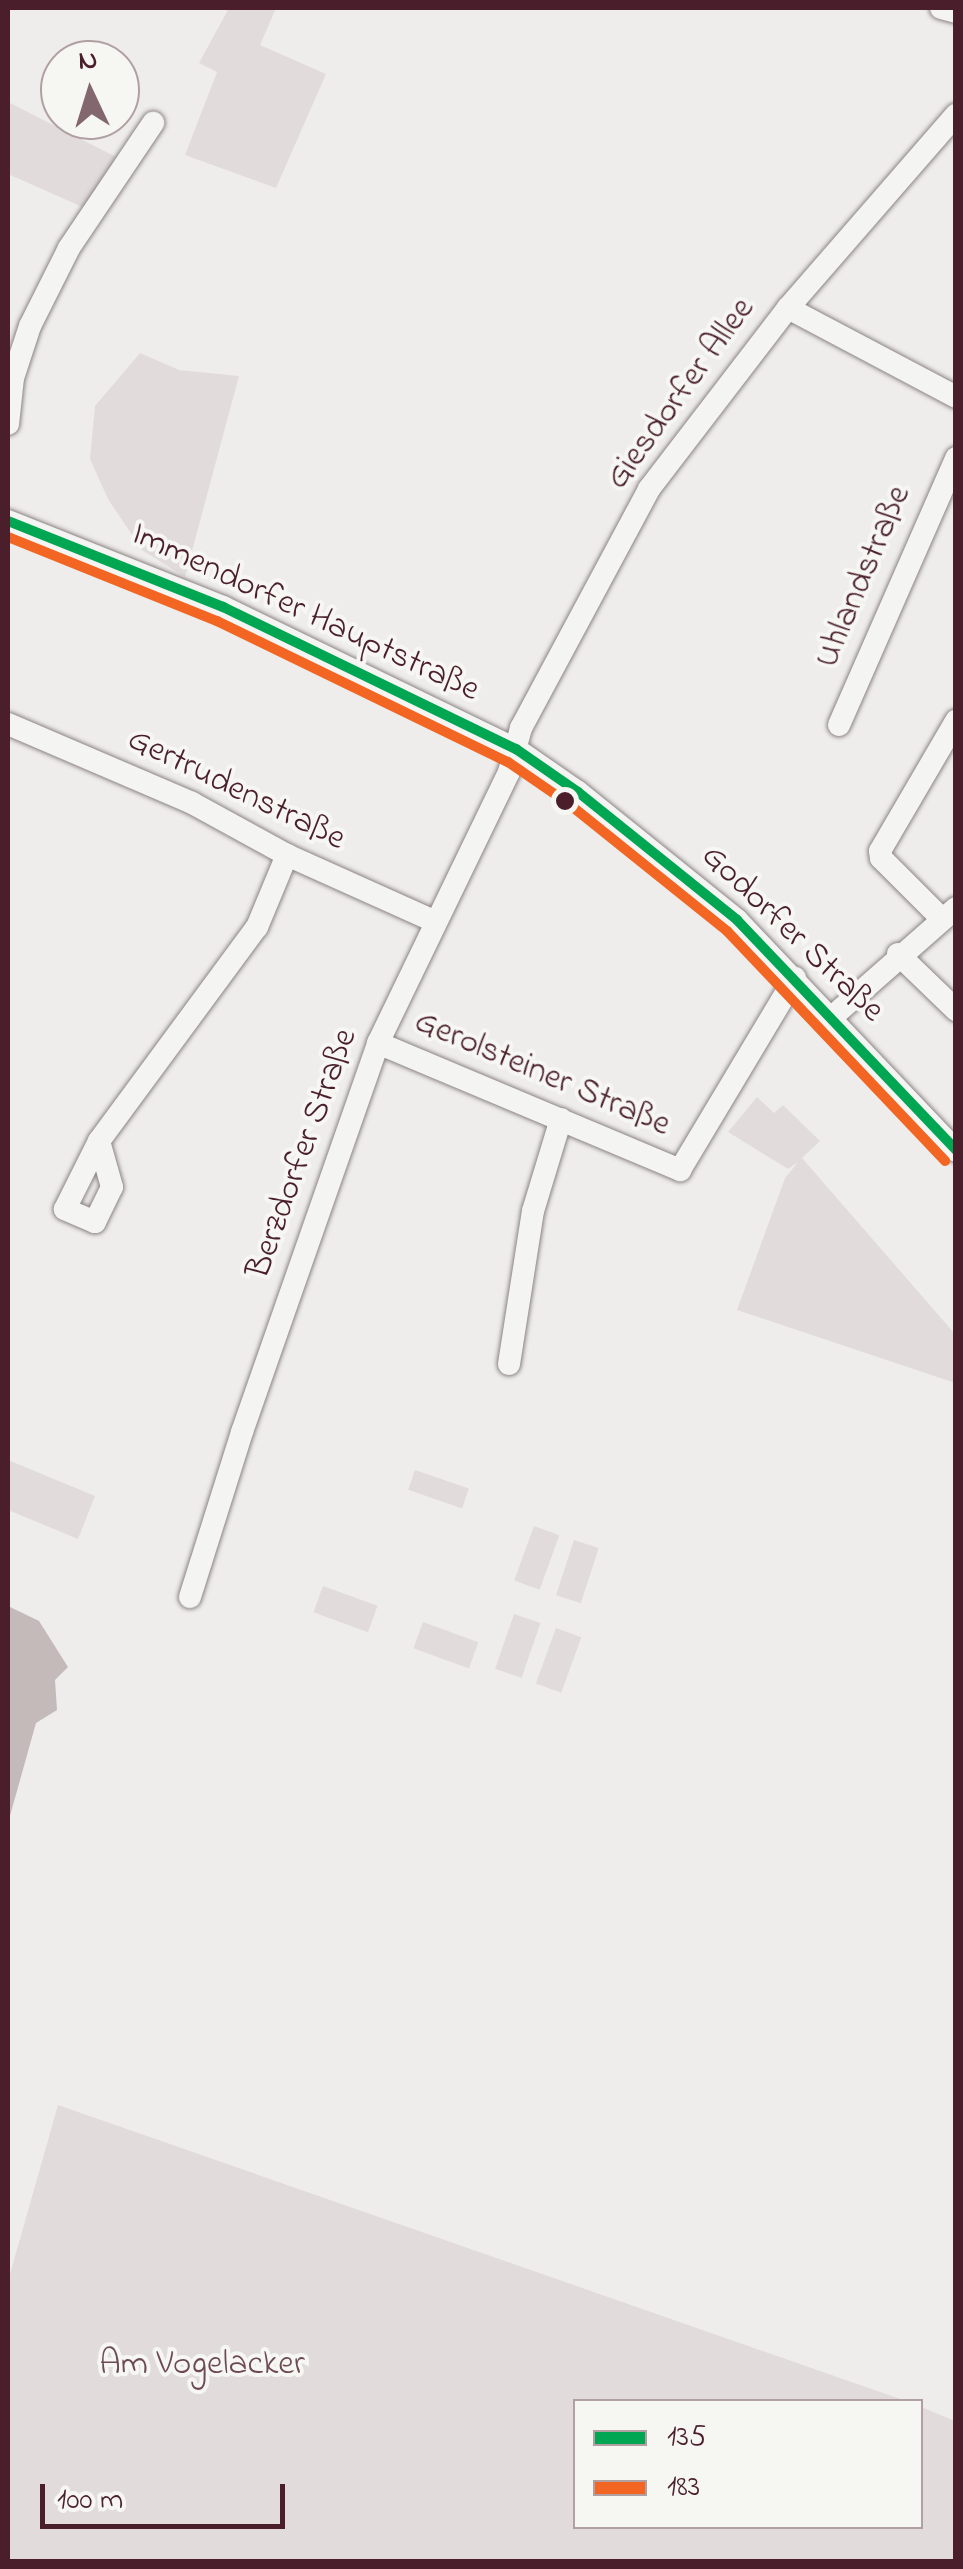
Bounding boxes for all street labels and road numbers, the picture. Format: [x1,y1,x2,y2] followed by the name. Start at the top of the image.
[597,290,765,498] street label: Giesdorfer Allee
[807,480,921,674] street label: Uhlandstraße
[124,514,486,712] street label: Immendorfer Hauptstraße
[120,719,352,861] street label: Gertrudenstraße
[692,836,892,1032] street label: Godorfer Straße
[408,1001,676,1147] street label: Gerolsteiner Straße
[238,1023,368,1285] street label: Berzdorfer Straße

